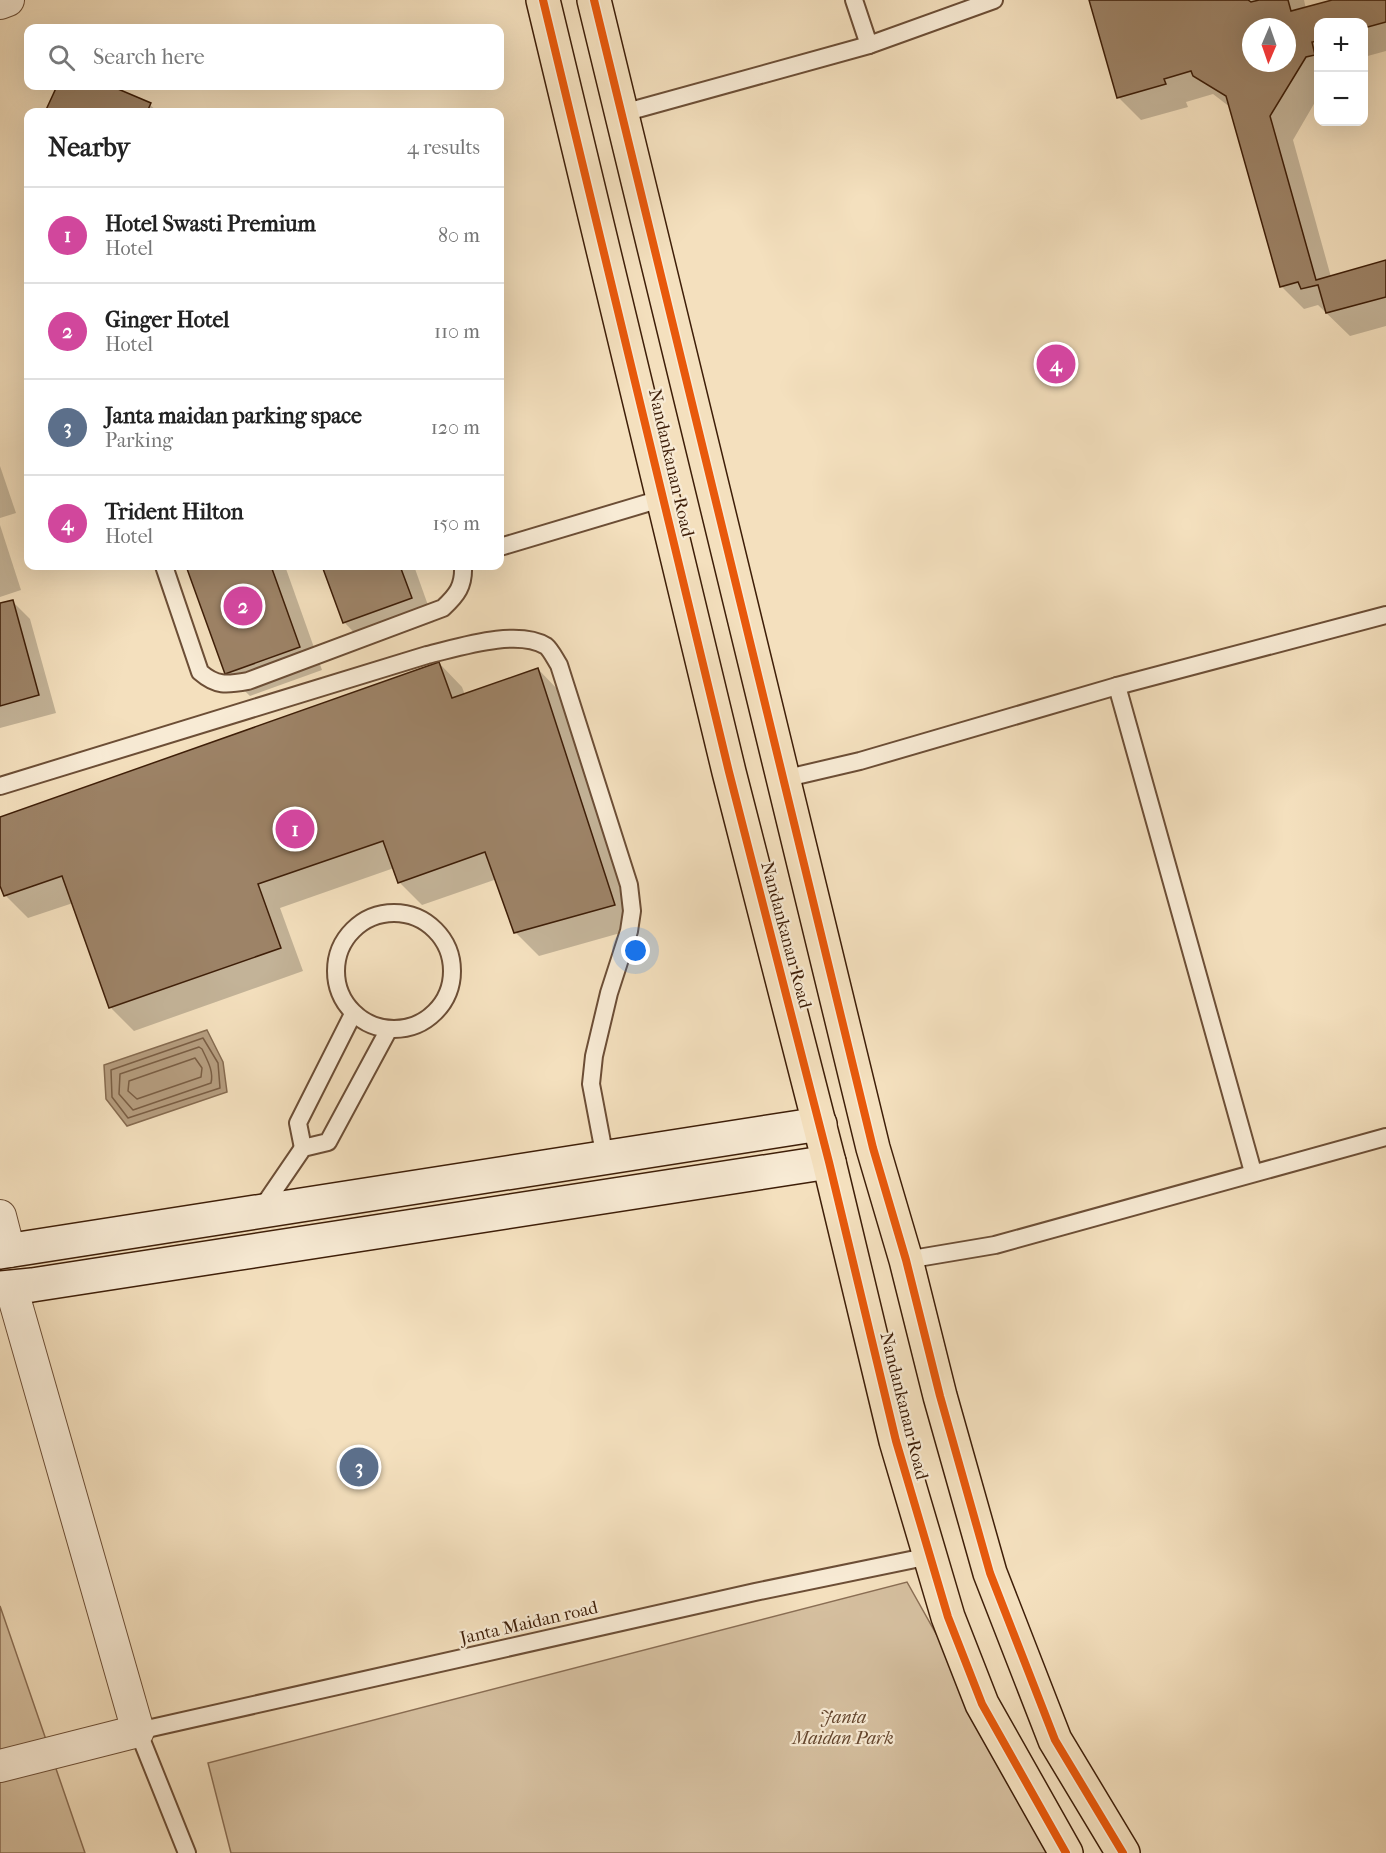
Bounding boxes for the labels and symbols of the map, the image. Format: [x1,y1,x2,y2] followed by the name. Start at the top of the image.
[1242,18,1296,72] north arrow
[1036,342,1076,386] pin: 4
[644,387,698,539] street label: Nandankanan Road
[224,584,262,628] pin: 2
[276,806,314,852] pin: 1
[756,859,816,1011] street label: Nandankanan Road
[621,936,650,965] your location
[876,1330,933,1482] street label: Nandankanan Road
[340,1444,378,1490] pin: 3
[456,1597,600,1650] street label: Janta Maidan road
[790,1707,894,1749] park label: Janta Maidan Park

